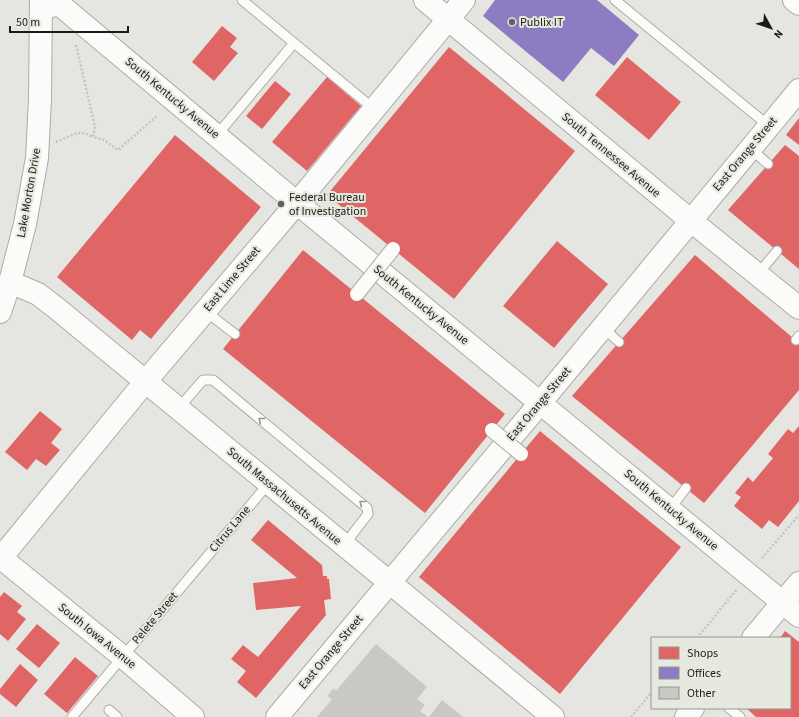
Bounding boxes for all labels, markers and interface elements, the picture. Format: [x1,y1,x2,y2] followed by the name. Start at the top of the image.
[10,8,128,34] scale bar
[751,8,791,48] north arrow
[16,14,40,31] text: 50 m
[520,14,564,31] place label: Publix IT
[507,17,517,27] marker: Publix IT
[770,26,786,42] text: N
[121,53,223,143] street label: South Kentucky Avenue
[558,108,664,202] street label: South Tennessee Avenue
[709,113,781,195] street label: East Orange Street
[13,147,45,239] street label: Lake Morton Drive
[289,189,366,220] place label: Federal Bureau of Investigation
[276,199,286,209] marker: Federal Bureau of Investigation
[200,243,264,315] street label: East Lime Street
[369,261,473,349] street label: South Kentucky Avenue
[503,363,575,445] street label: East Orange Street
[259,418,266,425] one-way arrow
[223,443,345,549] street label: South Massachusetts Avenue
[620,465,722,555] street label: South Kentucky Avenue
[359,500,366,507] one-way arrow
[205,502,255,556] street label: Citrus Lane
[128,588,182,648] street label: Pelete Street
[54,599,140,673] street label: South Iowa Avenue
[295,611,367,693] street label: East Orange Street
[651,637,791,709] legend
[687,645,718,662] text: Shops
[687,665,721,682] text: Offices
[687,685,717,702] text: Other

